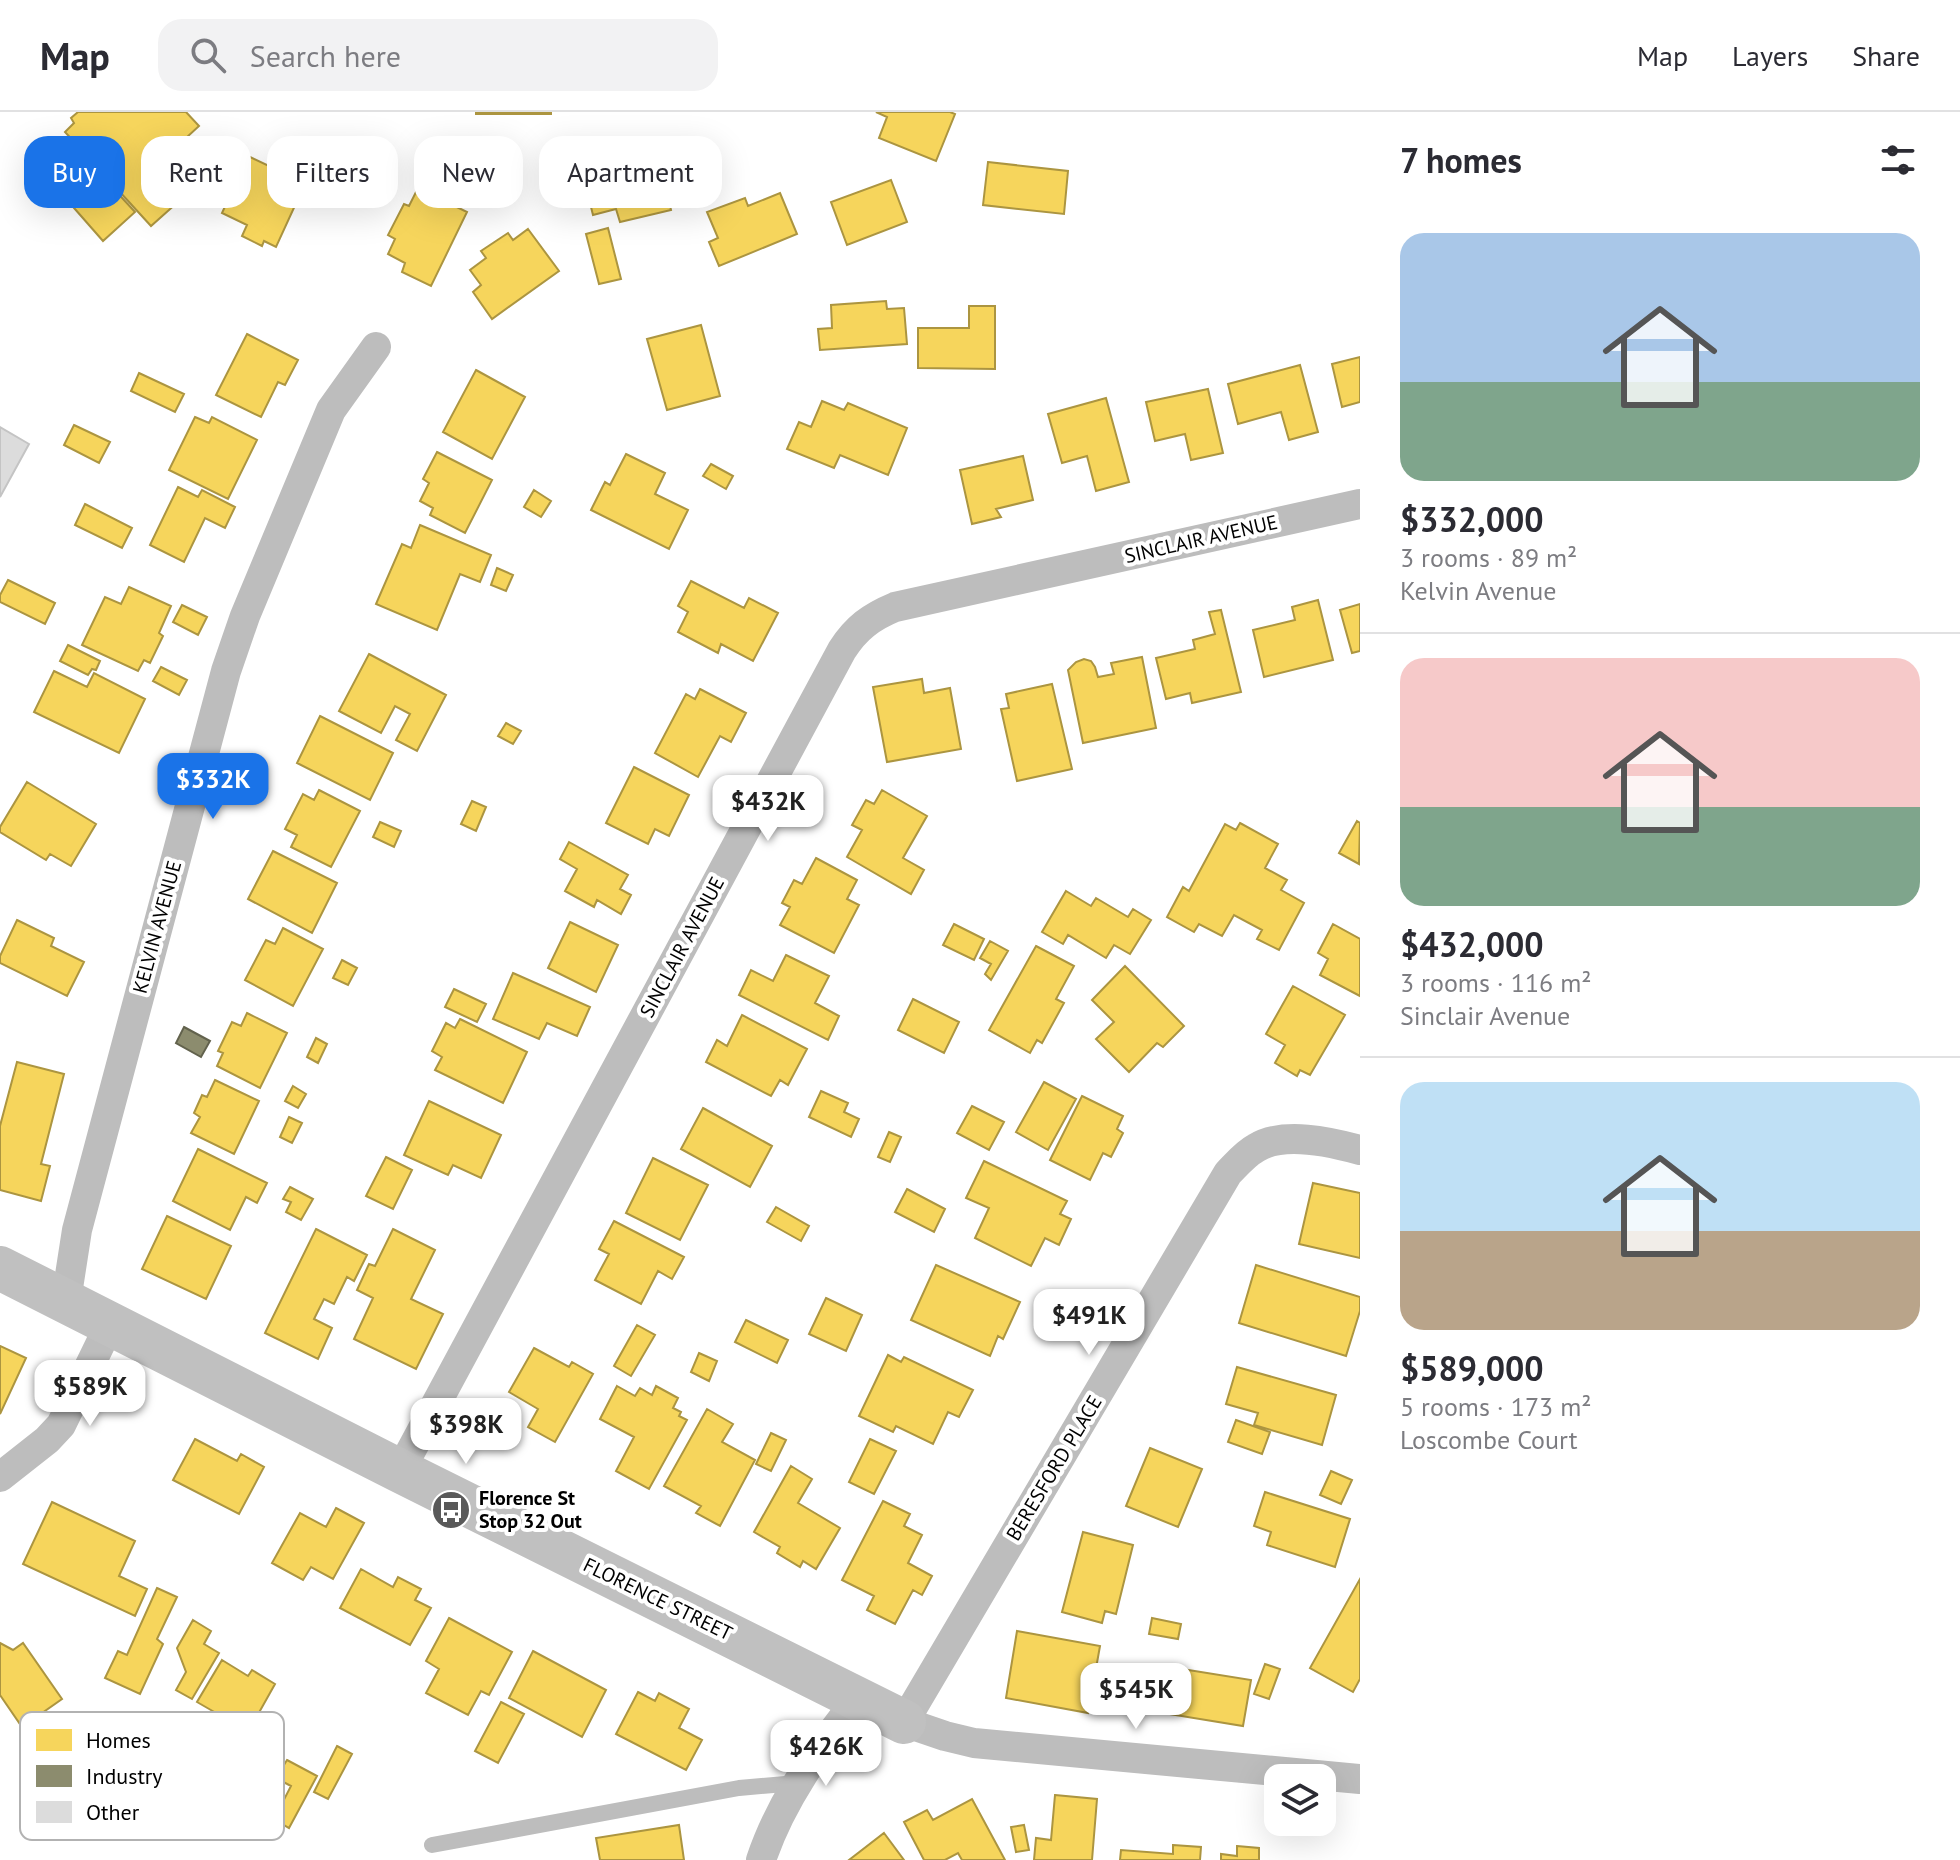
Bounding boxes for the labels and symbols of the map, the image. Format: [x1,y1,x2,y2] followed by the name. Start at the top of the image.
[1122,509,1280,569] street label: SINCLAIR AVENUE
[157,753,269,821] pin: $332K
[712,775,824,843] pin: $432K
[127,858,187,996] street label: KELVIN AVENUE
[634,872,730,1022] street label: SINCLAIR AVENUE
[1033,1289,1145,1357] pin: $491K
[34,1360,146,1428] pin: $589K
[1000,1391,1108,1545] street label: BERESFORD PLACE
[410,1398,522,1466] pin: $398K
[479,1485,582,1534] place label: Florence St Stop 32 Out
[430,1489,472,1531] bus stop icon: Florence St Stop 32 Out
[579,1552,737,1646] street label: FLORENCE STREET
[1080,1663,1192,1731] pin: $545K
[20,1712,284,1840] legend
[770,1720,882,1788] pin: $426K
[86,1726,151,1754] text: Homes
[86,1762,163,1790] text: Industry
[86,1798,140,1826] text: Other

